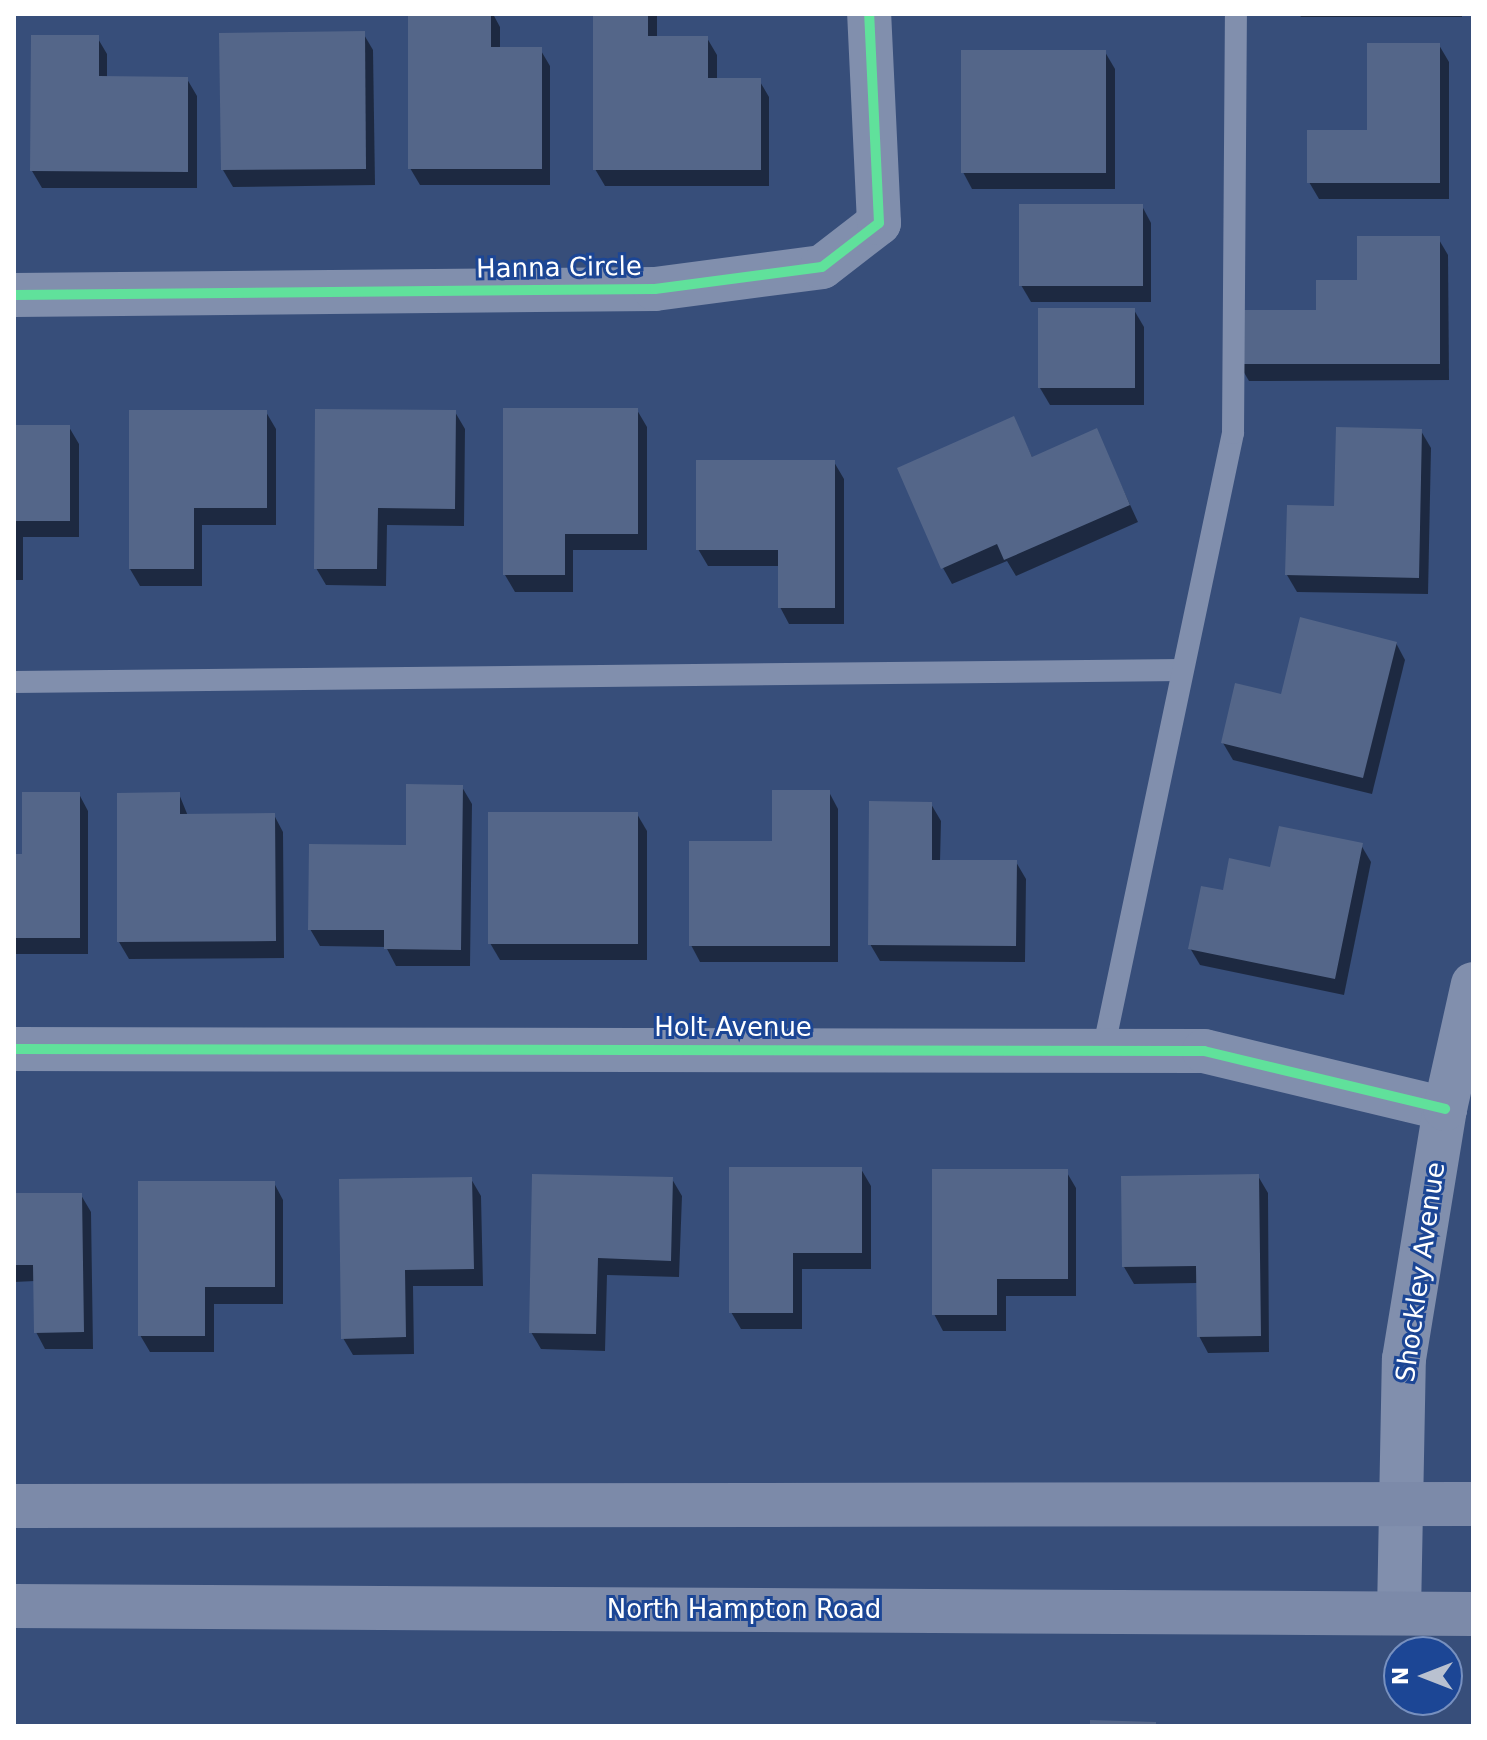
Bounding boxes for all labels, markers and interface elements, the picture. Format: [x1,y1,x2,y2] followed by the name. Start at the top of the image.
[476,251,642,285] street label: Hanna Circle
[654,1012,812,1044] street label: Holt Avenue
[1390,1160,1452,1384] street label: Shockley Avenue
[607,1594,881,1626] street label: North Hampton Road
[1383,1636,1463,1716] north arrow
[1388,1667,1413,1685] text: N

